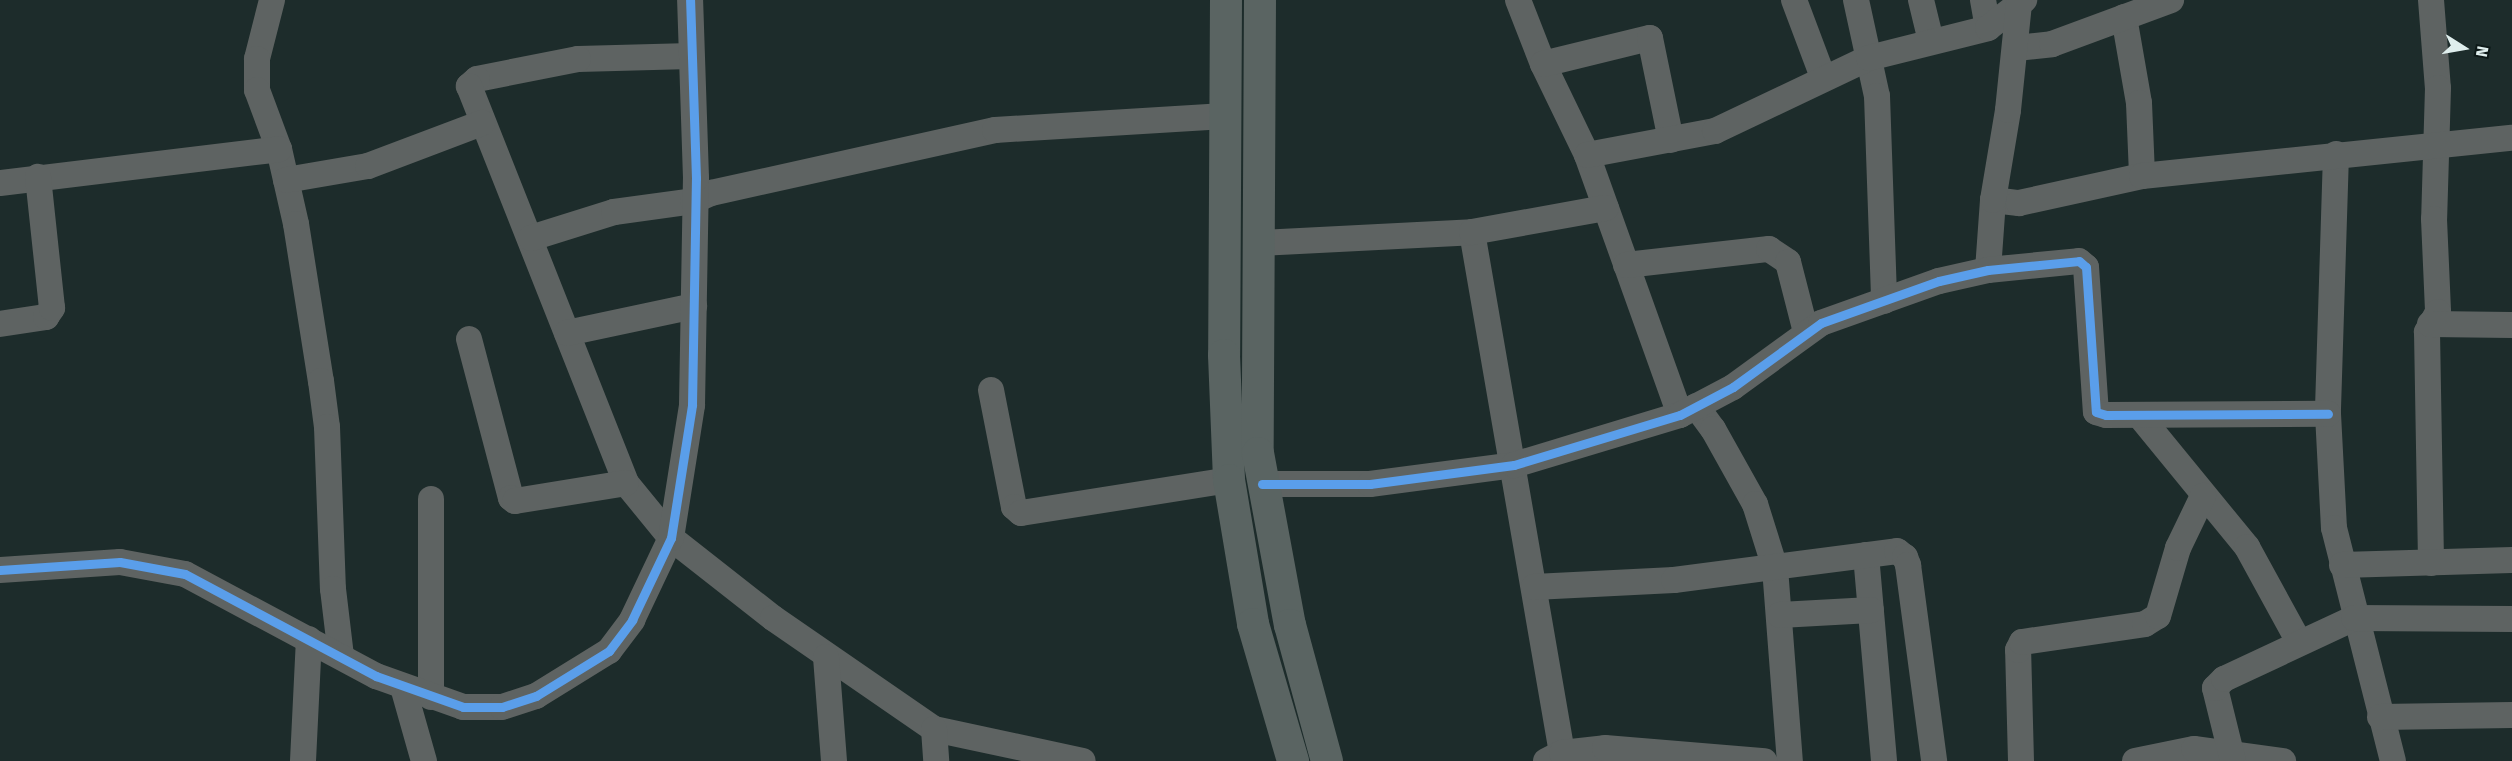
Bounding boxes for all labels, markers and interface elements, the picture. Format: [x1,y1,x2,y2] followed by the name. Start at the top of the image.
[2434,18,2494,78] north arrow
[2472,45,2492,59] text: N

